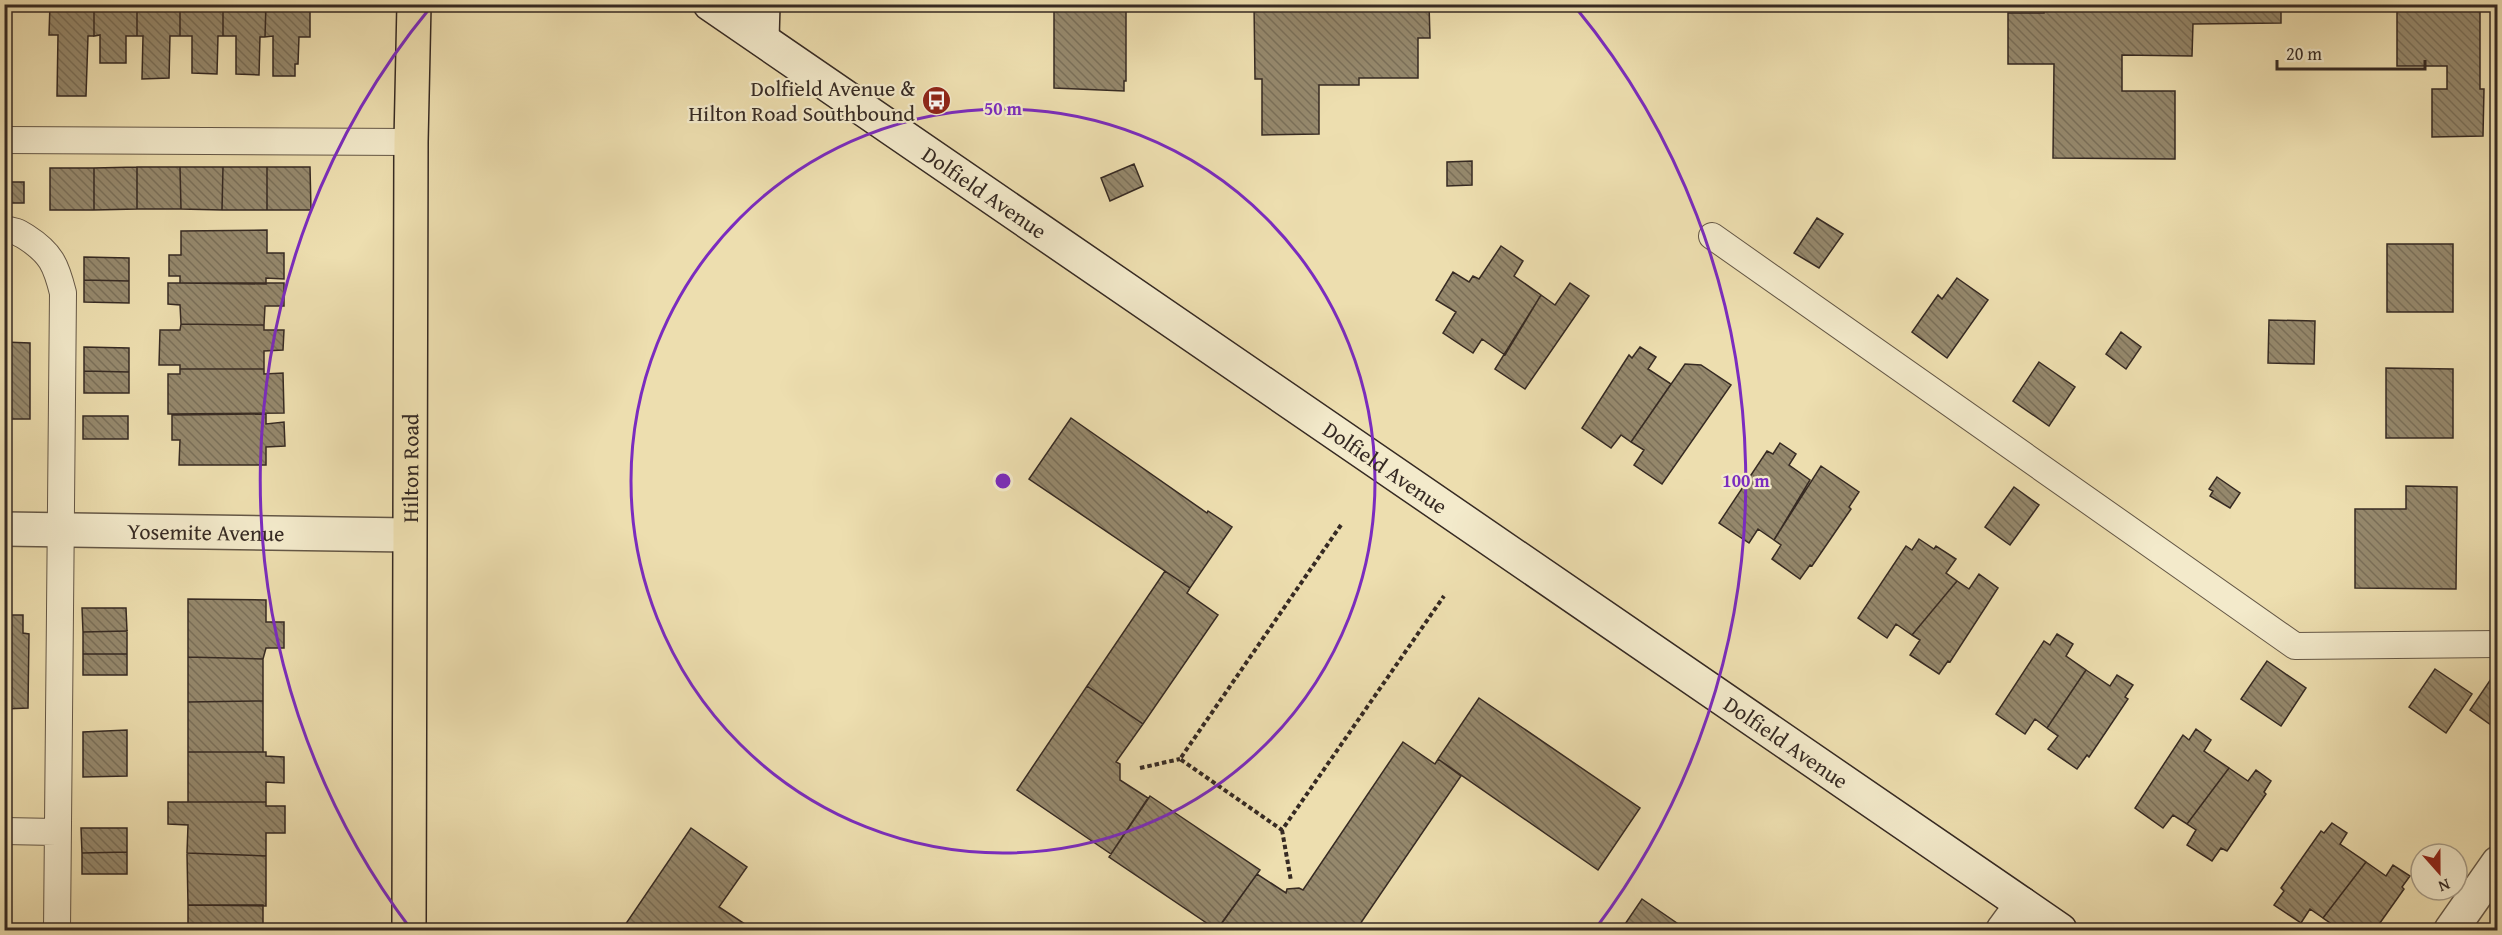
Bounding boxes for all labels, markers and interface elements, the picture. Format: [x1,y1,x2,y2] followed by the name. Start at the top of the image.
[2277,33,2426,71] scale bar
[2286,40,2322,67] text: 20 m
[688,72,915,129] place label: Dolfield Avenue & Hilton Road Southbound
[920,85,952,117] bus stop icon: Dolfield Avenue & Hilton Road Southbound
[984,95,1023,122] text: 50 m
[916,138,1053,247] street label: Dolfield Avenue
[394,413,426,523] street label: Hilton Road
[1317,413,1454,521] street label: Dolfield Avenue
[1722,467,1770,494] text: 100 m
[993,471,1013,491] centre of rings
[127,515,285,549] street label: Yosemite Avenue
[1717,688,1855,796] street label: Dolfield Avenue
[2409,842,2469,902] north arrow
[2435,873,2454,899] text: N

